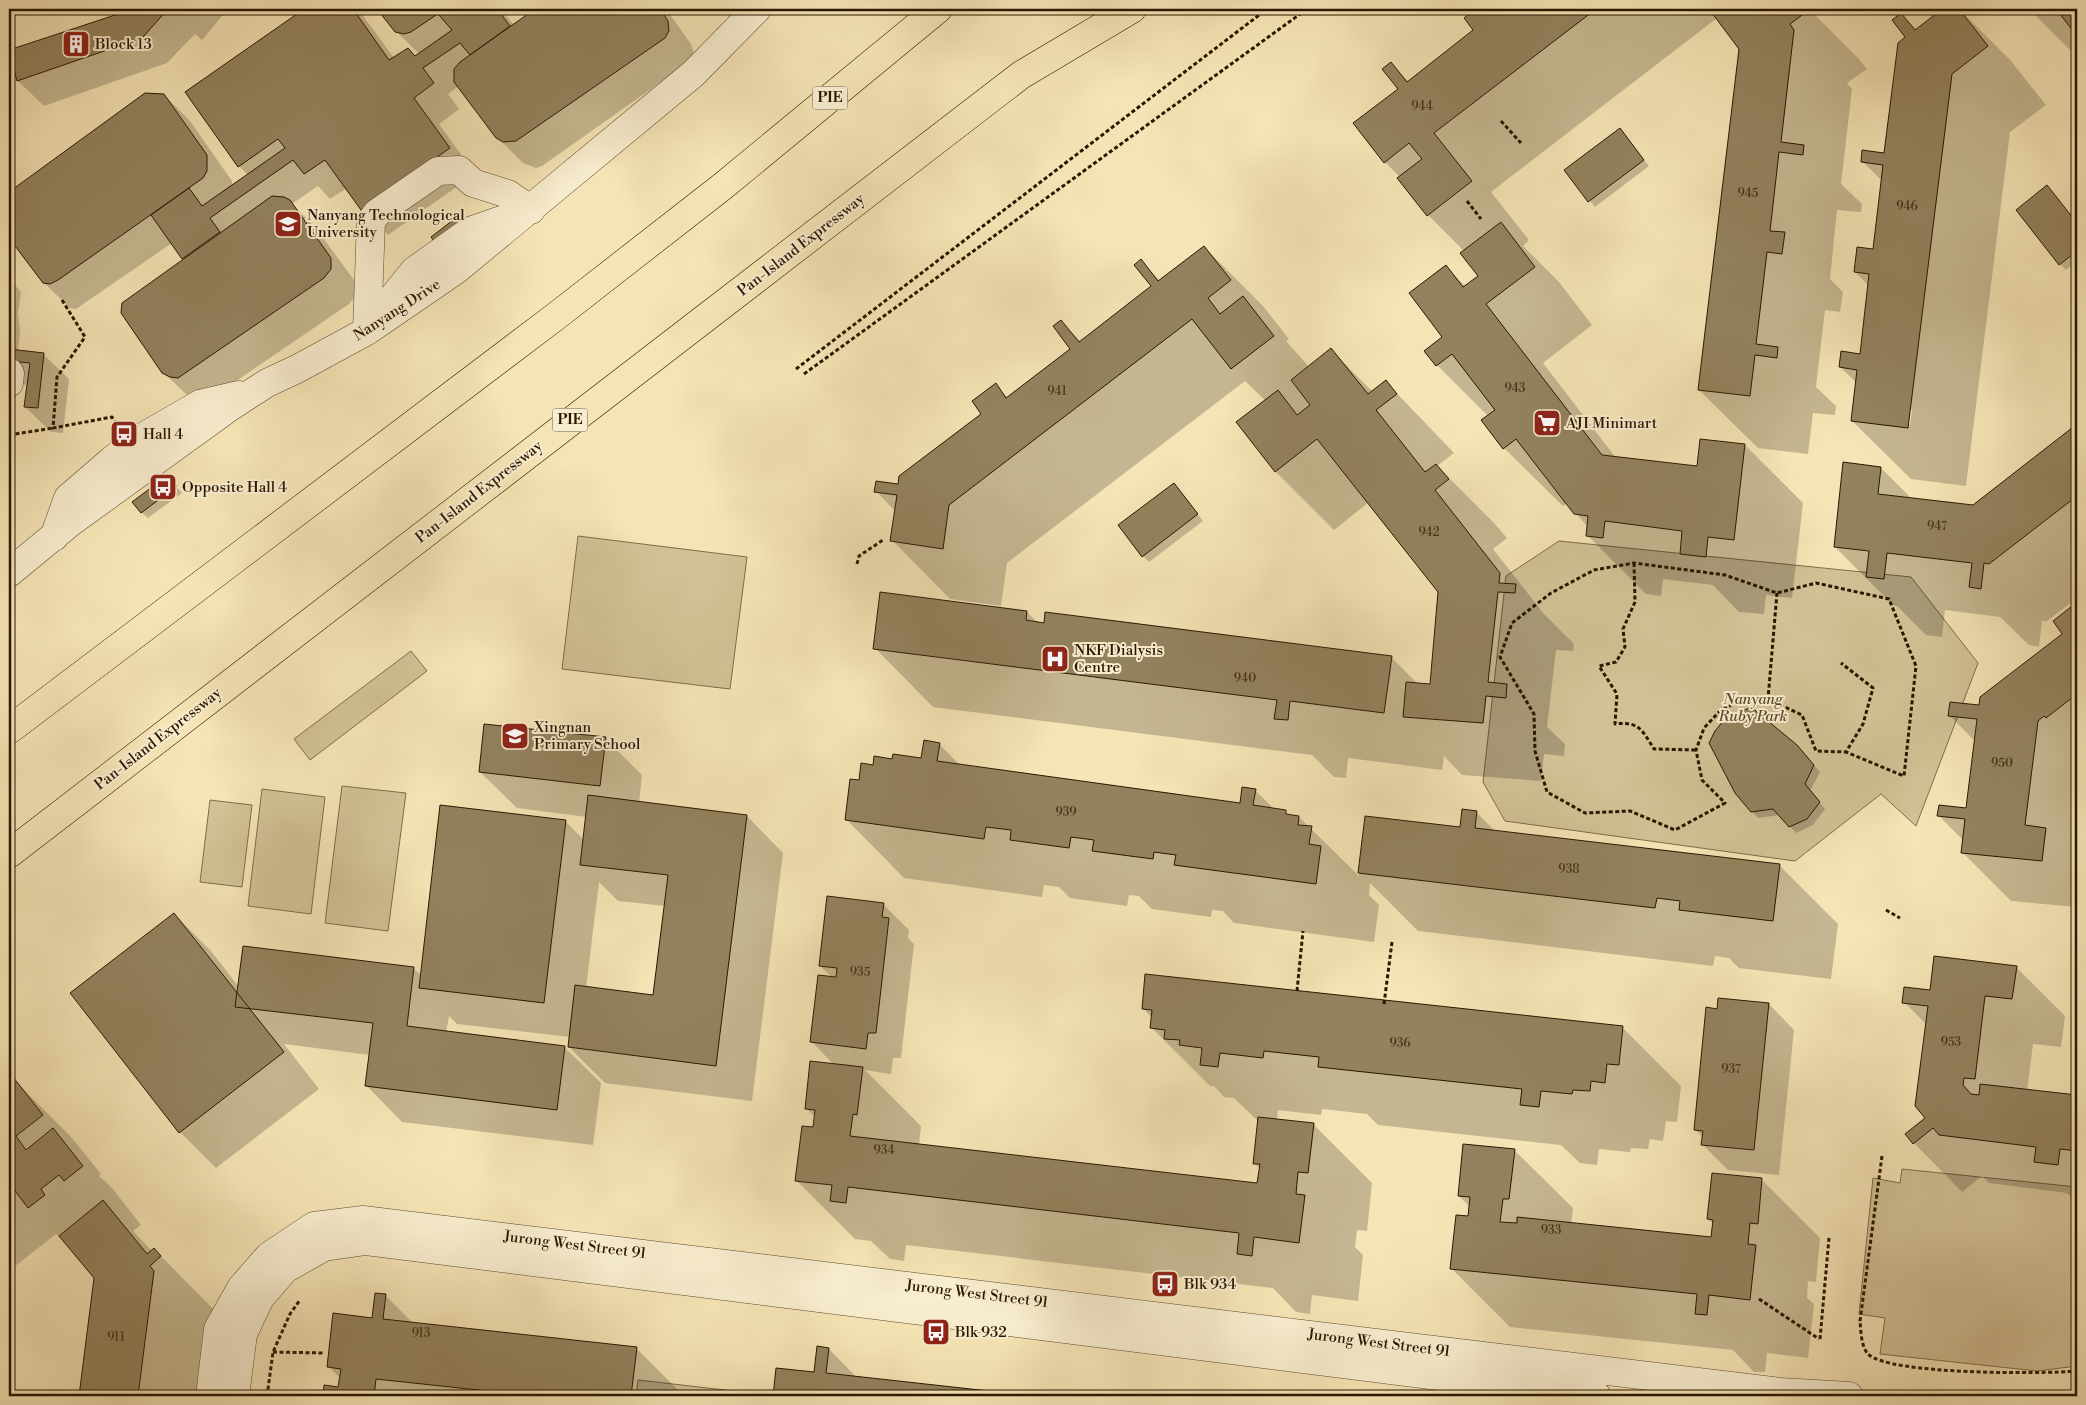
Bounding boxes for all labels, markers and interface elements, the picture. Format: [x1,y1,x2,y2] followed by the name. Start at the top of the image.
[61,29,91,59] building icon: Block 13
[94,35,152,54] place label: Block 13
[812,86,848,110] road number: PIE
[1411,99,1433,114] house number: 944
[1738,186,1759,201] house number: 945
[734,189,869,300] street label: Pan-Island Expressway
[1896,199,1918,214] house number: 946
[307,206,465,242] place label: Nanyang Technological University
[273,209,303,239] school or university icon: Nanyang Technological University
[350,275,444,345] street label: Nanyang Drive
[1505,381,1526,396] house number: 943
[1047,384,1068,399] house number: 941
[552,408,588,432] road number: PIE
[1532,408,1562,438] supermarket icon: AJI Minimart
[1565,414,1658,433] place label: AJI Minimart
[109,419,139,449] bus stop icon: Hall 4
[143,425,184,444] place label: Hall 4
[412,436,547,547] street label: Pan-Island Expressway
[148,472,178,502] bus stop icon: Opposite Hall 4
[182,478,287,497] place label: Opposite Hall 4
[1927,519,1947,534] house number: 947
[1418,525,1440,540] house number: 942
[1074,641,1163,677] place label: NKF Dialysis Centre
[1040,644,1070,674] hospital icon: NKF Dialysis Centre
[1234,671,1256,686] house number: 940
[91,683,226,794] street label: Pan-Island Expressway
[1718,690,1788,726] park label: Nanyang Ruby Park
[533,718,641,754] place label: Xingnan Primary School
[500,721,530,751] school or university icon: Xingnan Primary School
[1991,756,2013,771] house number: 950
[1055,805,1077,820] house number: 939
[1558,862,1580,877] house number: 938
[850,965,871,980] house number: 935
[1941,1035,1962,1050] house number: 953
[1389,1036,1411,1051] house number: 936
[1721,1062,1741,1077] house number: 937
[873,1143,895,1158] house number: 934
[1541,1223,1562,1238] house number: 933
[502,1227,648,1263] street label: Jurong West Street 91
[1150,1269,1180,1299] bus stop icon: Blk 934
[1183,1275,1237,1294] place label: Blk 934
[904,1276,1050,1312] street label: Jurong West Street 91
[921,1317,951,1347] bus stop icon: Blk 932
[954,1323,1007,1342] place label: Blk 932
[1306,1325,1452,1361] street label: Jurong West Street 91
[412,1326,431,1341] house number: 913
[107,1330,126,1345] house number: 911

